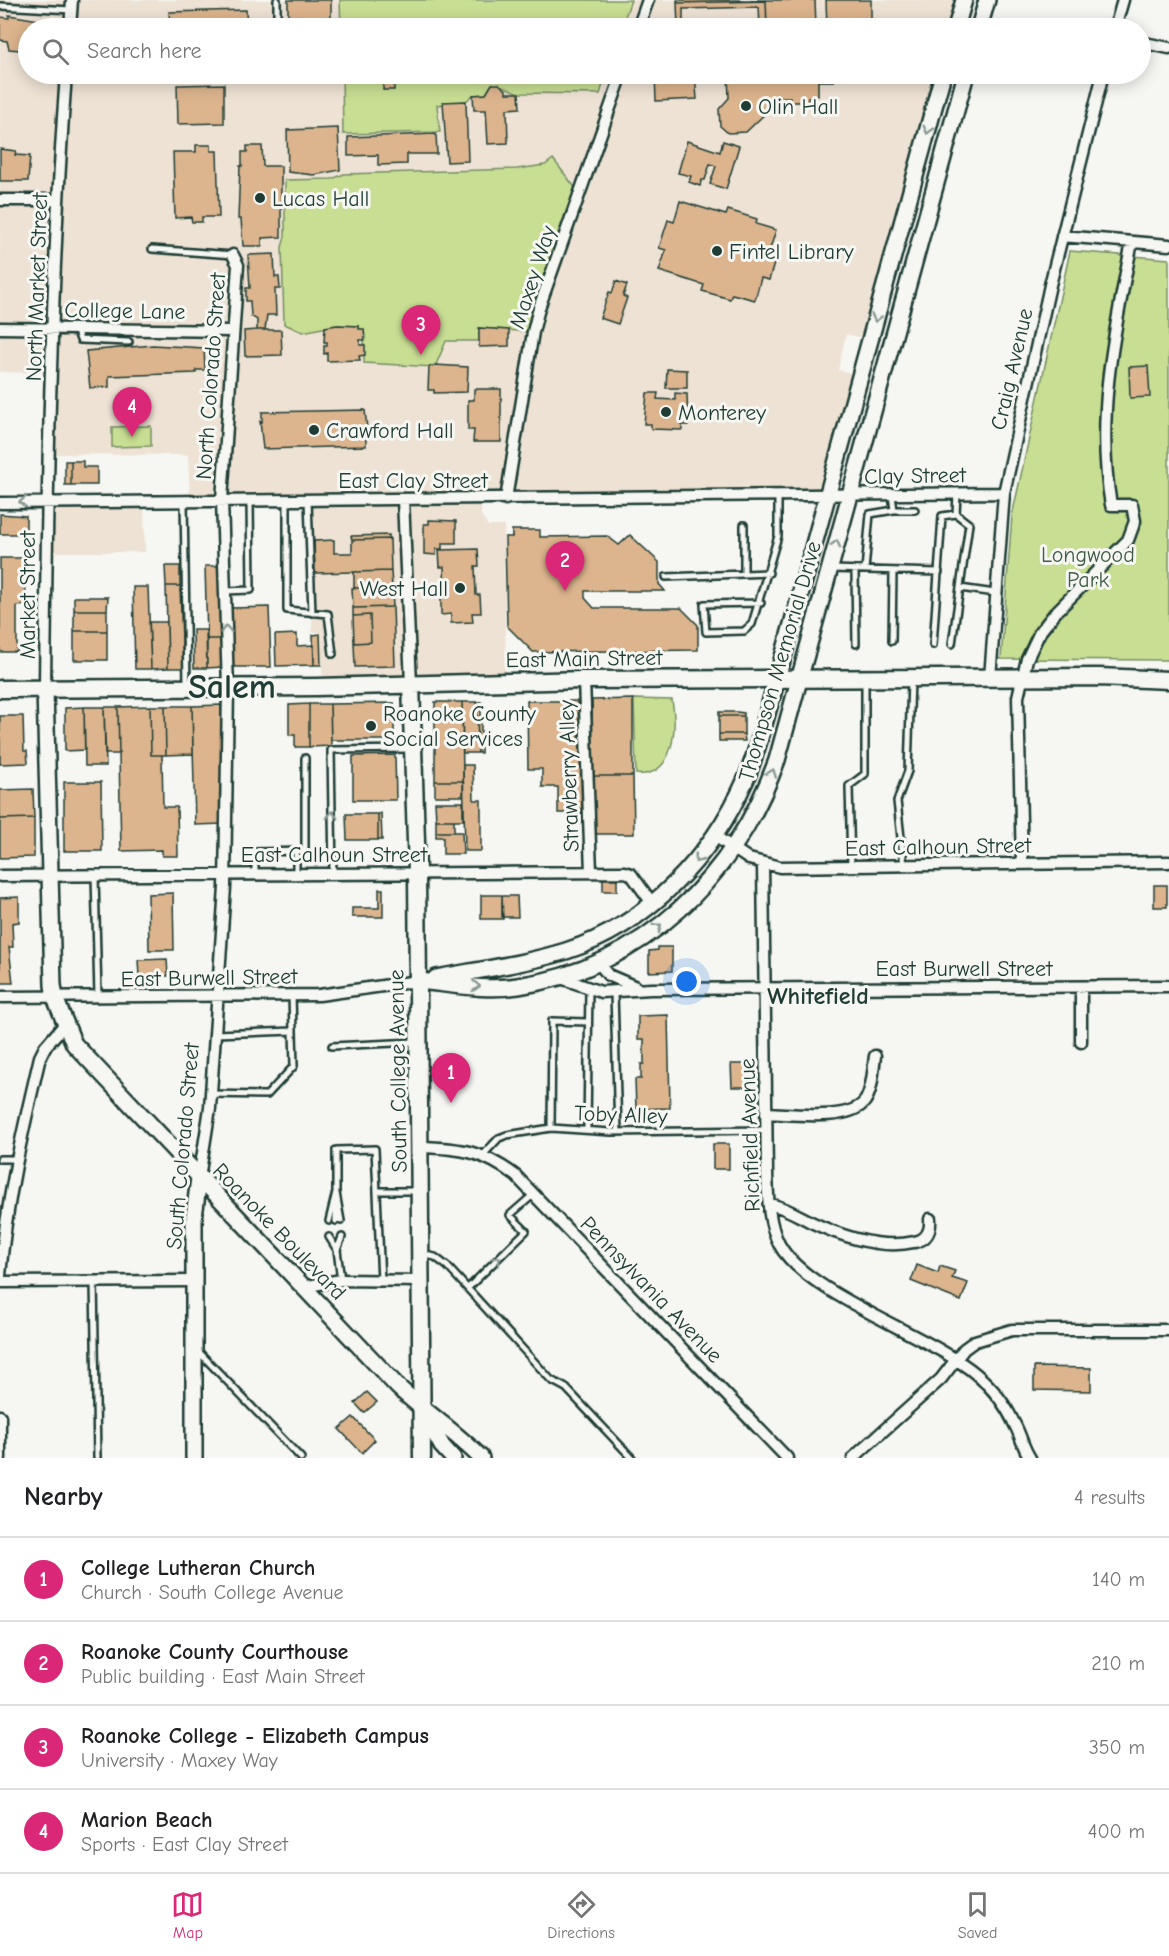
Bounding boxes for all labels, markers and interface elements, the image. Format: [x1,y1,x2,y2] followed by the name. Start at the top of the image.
[18,18,1151,84] search box
[39,35,72,68] icon: search
[87,38,202,64] text: Search here
[758,94,838,120] place label: Olin Hall
[739,99,753,113] marker: Olin Hall
[923,124,935,135] one-way arrow
[272,186,369,212] place label: Lucas Hall
[253,191,267,205] marker: Lucas Hall
[21,192,53,382] street label: North Market Street
[504,222,562,332] street label: Maxey Way
[729,239,854,265] place label: Fintel Library
[710,244,724,258] marker: Fintel Library
[191,271,231,480] street label: North Colorado Street
[64,297,186,325] street label: College Lane
[402,306,440,355] pin: 3
[985,306,1039,433] street label: Craig Avenue
[871,312,883,323] one-way arrow
[112,388,152,437] pin: 4
[678,400,766,426] place label: Monterey
[659,405,673,419] marker: Monterey
[326,418,454,444] place label: Crawford Hall
[307,423,321,437] marker: Crawford Hall
[864,462,967,490] street label: Clay Street
[338,468,488,494] street label: East Clay Street
[19,496,28,508] one-way arrow
[15,530,41,659] street label: Market Street
[733,538,827,784] street label: Thompson Memorial Drive
[829,540,842,550] one-way arrow
[546,542,584,591] pin: 2
[1041,542,1135,593] park label: Longwood Park
[360,576,448,602] place label: West Hall
[453,581,467,595] marker: West Hall
[220,625,232,634] one-way arrow
[505,645,663,673] street label: East Main Street
[188,667,276,707] district label: Salem
[553,699,585,852] street label: Strawberry Alley
[383,701,536,752] place label: Roanoke County Social Services
[364,719,378,733] marker: Roanoke County Social Services
[765,768,778,778] one-way arrow
[326,811,338,820] one-way arrow
[845,832,1032,862] street label: East Calhoun Street
[241,842,428,868] street label: East Calhoun Street
[694,852,705,863] one-way arrow
[651,923,662,934] one-way arrow
[876,956,1053,982] street label: East Burwell Street
[120,963,298,993] street label: East Burwell Street
[672,967,701,996] your location
[383,969,413,1173] street label: South College Avenue
[472,979,481,992] one-way arrow
[767,982,869,1010] district label: Whitefield
[161,1041,205,1251] street label: South Colorado Street
[432,1054,470,1103] pin: 1
[734,1058,766,1212] street label: Richfield Avenue
[574,1100,668,1130] street label: Toby Alley
[207,1158,351,1306] street label: Roanoke Boulevard
[575,1211,728,1368] street label: Pennsylvania Avenue
[489,1256,500,1267] one-way arrow
[24,1482,103,1512] text: Nearby
[1074,1486,1145,1509] text: 4 results
[81,1555,315,1581] text: College Lutheran Church
[40,1568,47,1591] text: 1
[1092,1568,1145,1591] text: 140 m
[81,1581,344,1604] text: Church · South College Avenue
[81,1639,348,1665] text: Roanoke County Courthouse
[39,1652,48,1675] text: 2
[1091,1652,1145,1675] text: 210 m
[81,1665,364,1688] text: Public building · East Main Street
[81,1723,429,1749] text: Roanoke College - Elizabeth Campus
[39,1736,48,1759] text: 3
[1089,1736,1145,1759] text: 350 m
[81,1749,278,1772] text: University · Maxey Way
[81,1807,213,1833] text: Marion Beach
[39,1820,48,1843] text: 4
[1088,1820,1145,1843] text: 400 m
[81,1833,288,1856] text: Sports · East Clay Street
[171,1888,204,1942] tab: Map
[547,1888,615,1942] tab: Directions
[958,1888,998,1942] tab: Saved

